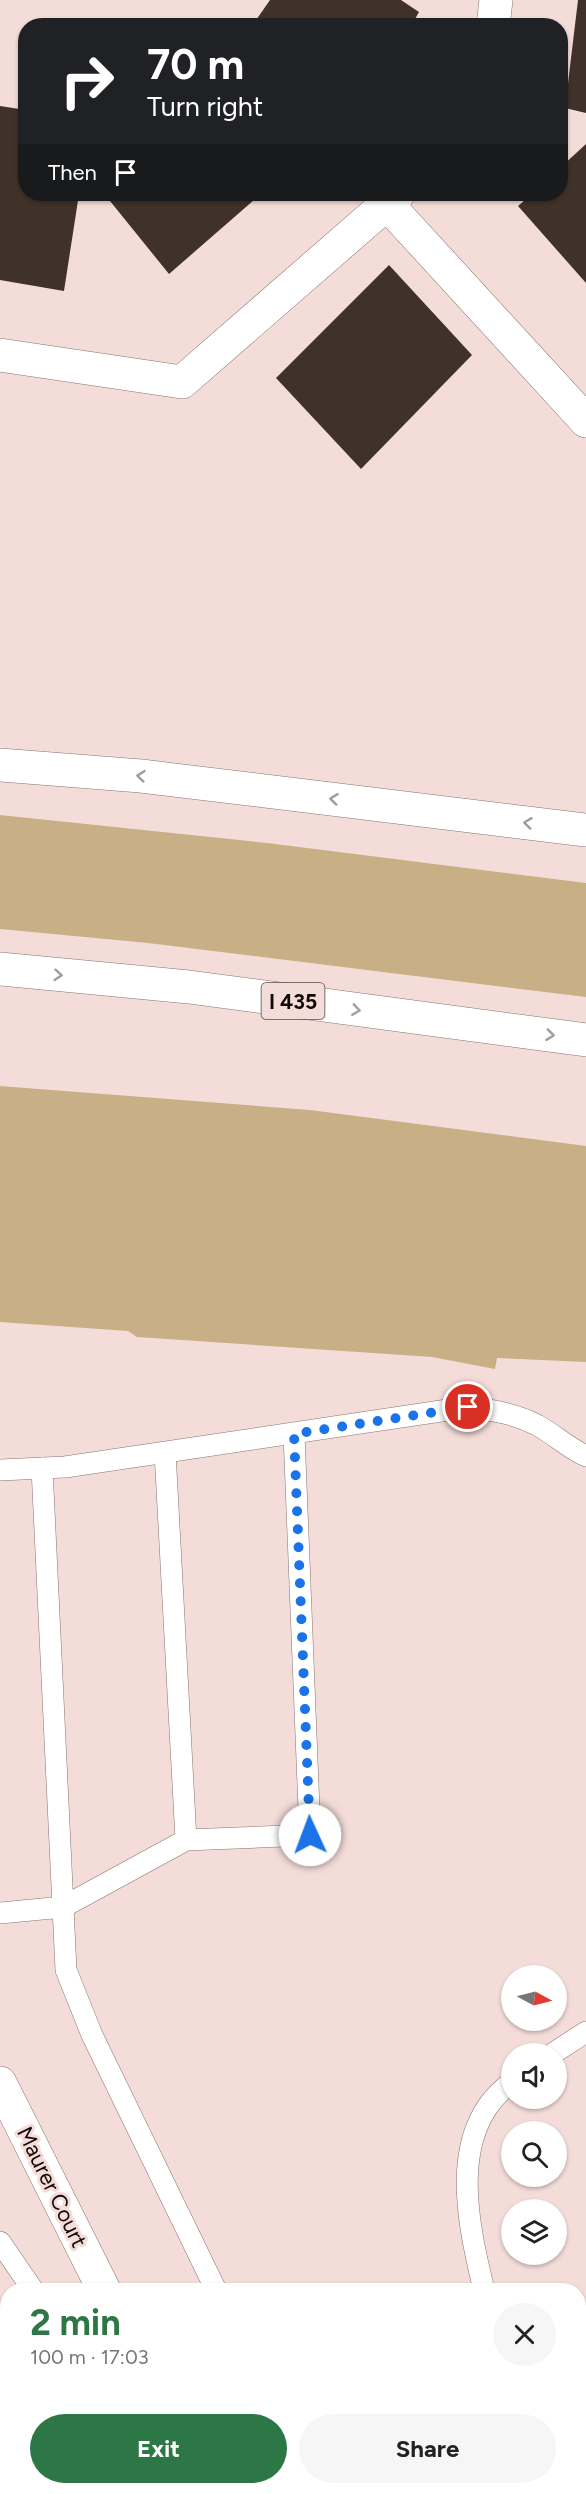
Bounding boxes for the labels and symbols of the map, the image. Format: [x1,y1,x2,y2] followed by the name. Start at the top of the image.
[136,770,145,783] one-way arrow
[330,793,339,806] one-way arrow
[523,817,533,830] one-way arrow
[54,968,63,981] one-way arrow
[262,983,324,1019] road number: I 435
[352,1003,361,1015] one-way arrow
[545,1028,554,1041] one-way arrow
[442,1381,493,1432] pin
[278,1803,342,1867] position arrow
[501,1965,567,2031] north arrow
[11,2122,93,2252] street label: Maurer Court

